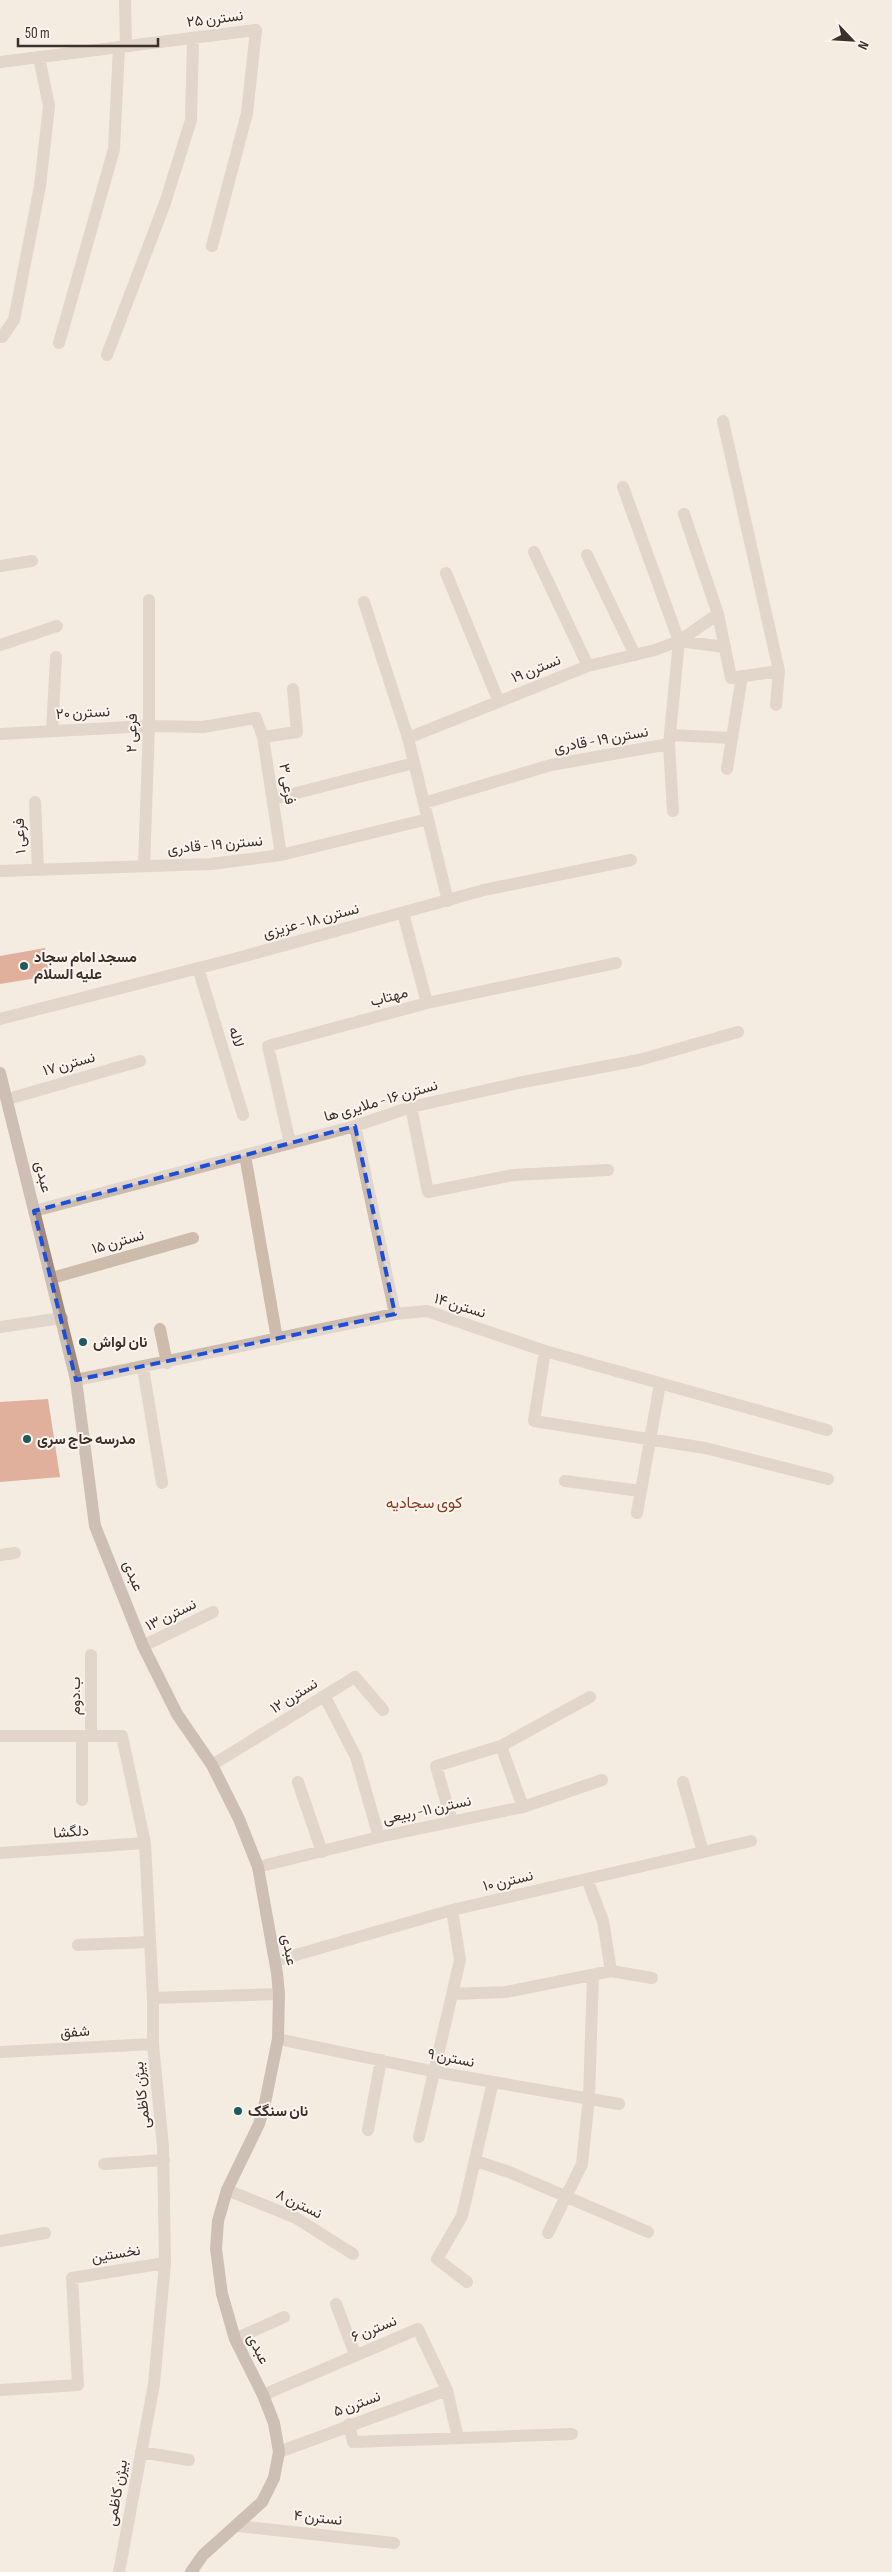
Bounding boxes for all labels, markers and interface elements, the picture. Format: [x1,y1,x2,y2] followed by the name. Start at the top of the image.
[186,6,244,32] street label: نسترن ۲۵
[18,15,158,47] scale bar
[827,15,877,65] north arrow
[25,24,50,43] text: 50 m
[854,38,873,52] text: N
[508,650,564,688] street label: نسترن ۱۹
[55,702,111,724] street label: نسترن ۲۰
[122,713,142,753] street label: فرعی ۲
[552,722,650,758] street label: نسترن ۱۹ - قادری
[274,762,300,806] street label: فرعی ۳
[10,818,30,854] street label: فرعی ۱
[166,831,264,859] street label: نسترن ۱۹ - قادری
[261,899,361,943] street label: نسترن ۱۸ - عزیزی
[34,948,137,984] place label: مسجد امام سجاد علیه السلام
[18,960,30,972] marker: مسجد امام سجاد علیه السلام
[368,983,410,1011] street label: مهتاب
[224,1024,248,1050] street label: لاله
[41,1048,97,1080] street label: نسترن ۱۷
[322,1076,440,1126] street label: نسترن ۱۶ - ملایری ها
[30,1159,56,1195] street label: عبدی
[90,1226,146,1258] street label: نسترن ۱۵
[432,1289,488,1323] street label: نسترن ۱۴
[93,1333,148,1352] place label: نان لواش
[77,1336,89,1348] marker: نان لواش
[37,1430,136,1449] place label: مدرسه حاج سری
[21,1433,33,1445] marker: مدرسه حاج سری
[386,1494,462,1513] district label: کوی سجادیه
[118,1558,148,1594] street label: عبدی
[142,1595,200,1635] street label: نسترن ۱۳
[267,1674,321,1718] street label: نسترن ۱۲
[66,1677,85,1715] street label: ب.دوم
[381,1791,473,1829] street label: نسترن ۱۱- ربیعی
[53,1821,89,1843] street label: دلگشا
[481,1866,535,1896] street label: نسترن ۱۰
[277,1933,301,1967] street label: عبدی
[60,2022,90,2042] street label: شفق
[426,2044,476,2072] street label: نسترن ۹
[129,2061,155,2129] street label: بیژن کاظمی
[248,2102,308,2121] place label: نان سنگک
[232,2105,244,2117] marker: نان سنگک
[273,2185,325,2223] street label: نسترن ۸
[90,2241,142,2267] street label: نخستین
[348,2311,400,2347] street label: نسترن ۶
[243,2331,274,2368] street label: عبدی
[331,2387,383,2421] street label: نسترن ۵
[102,2458,132,2528] street label: بیژن کاظمی
[293,2506,343,2530] street label: نسترن ۴

